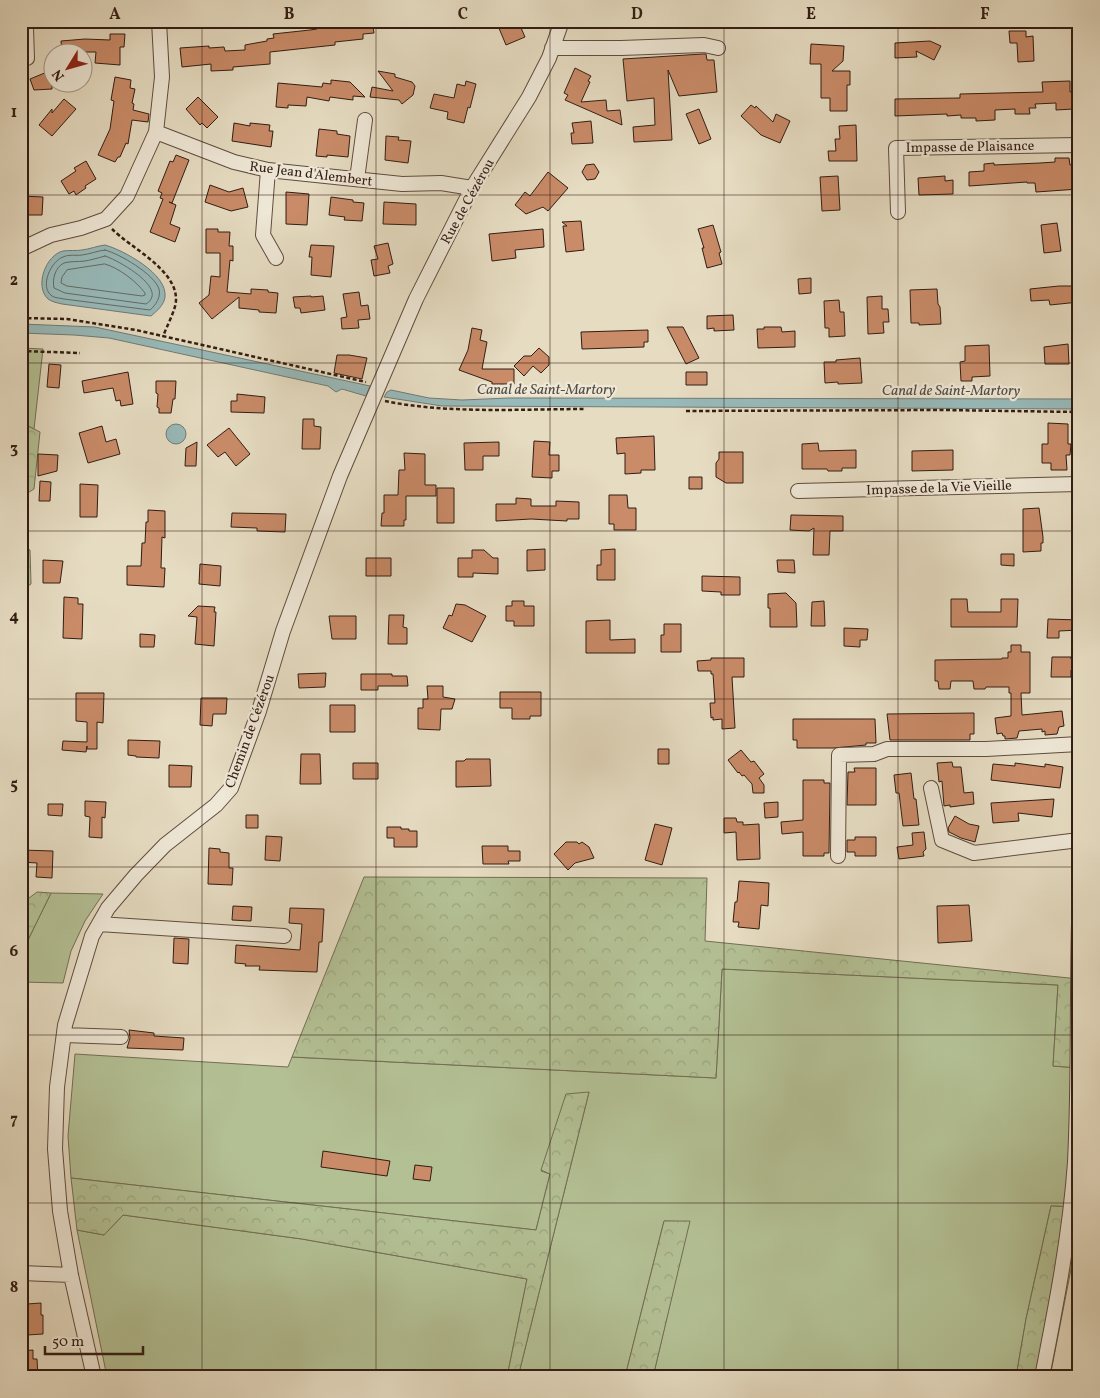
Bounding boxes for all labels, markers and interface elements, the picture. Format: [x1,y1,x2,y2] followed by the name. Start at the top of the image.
[109,4,121,26] text: A
[284,4,295,26] text: B
[458,4,468,26] text: C
[631,4,643,26] text: D
[806,4,816,26] text: E
[980,4,990,26] text: F
[42,42,92,92] north arrow
[48,65,69,85] text: N
[11,102,17,124] text: 1
[905,137,1035,158] street label: Impasse de Plaisance
[437,156,500,248] street label: Rue de Cézérou
[248,158,373,191] street label: Rue Jean d'Alembert
[10,270,18,292] text: 2
[477,380,616,401] water label: Canal de Saint-Martory
[882,381,1021,402] water label: Canal de Saint-Martory
[10,438,18,460] text: 3
[866,476,1013,501] street label: Impasse de la Vie Vieille
[9,606,19,628] text: 4
[221,672,280,791] street label: Chemin de Cézérou
[10,774,18,796] text: 5
[10,941,19,963] text: 6
[10,1109,18,1131] text: 7
[10,1277,18,1299] text: 8
[45,1323,142,1355] scale bar
[52,1332,84,1353] text: 50 m

